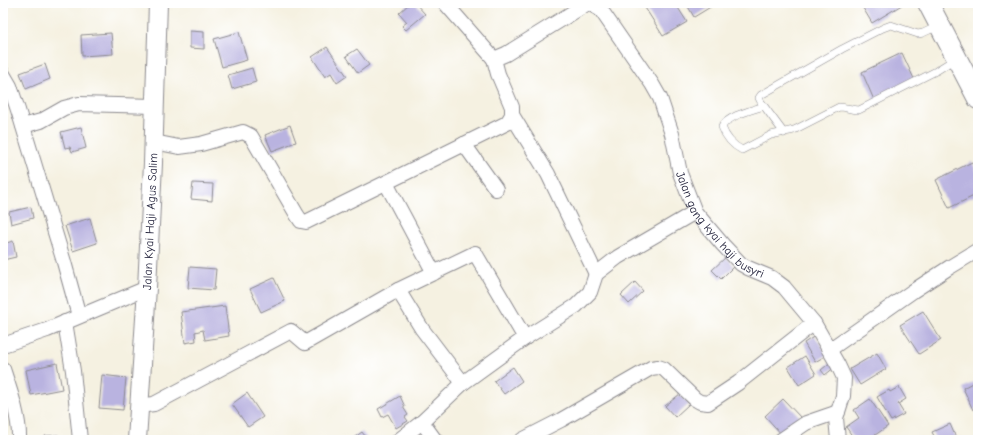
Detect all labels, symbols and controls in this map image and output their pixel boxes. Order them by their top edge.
street label: Jalan Kyai Haji Agus Salim [140,153,160,290]
street label: Jalan gang kyai haji busyri [673,169,766,281]

